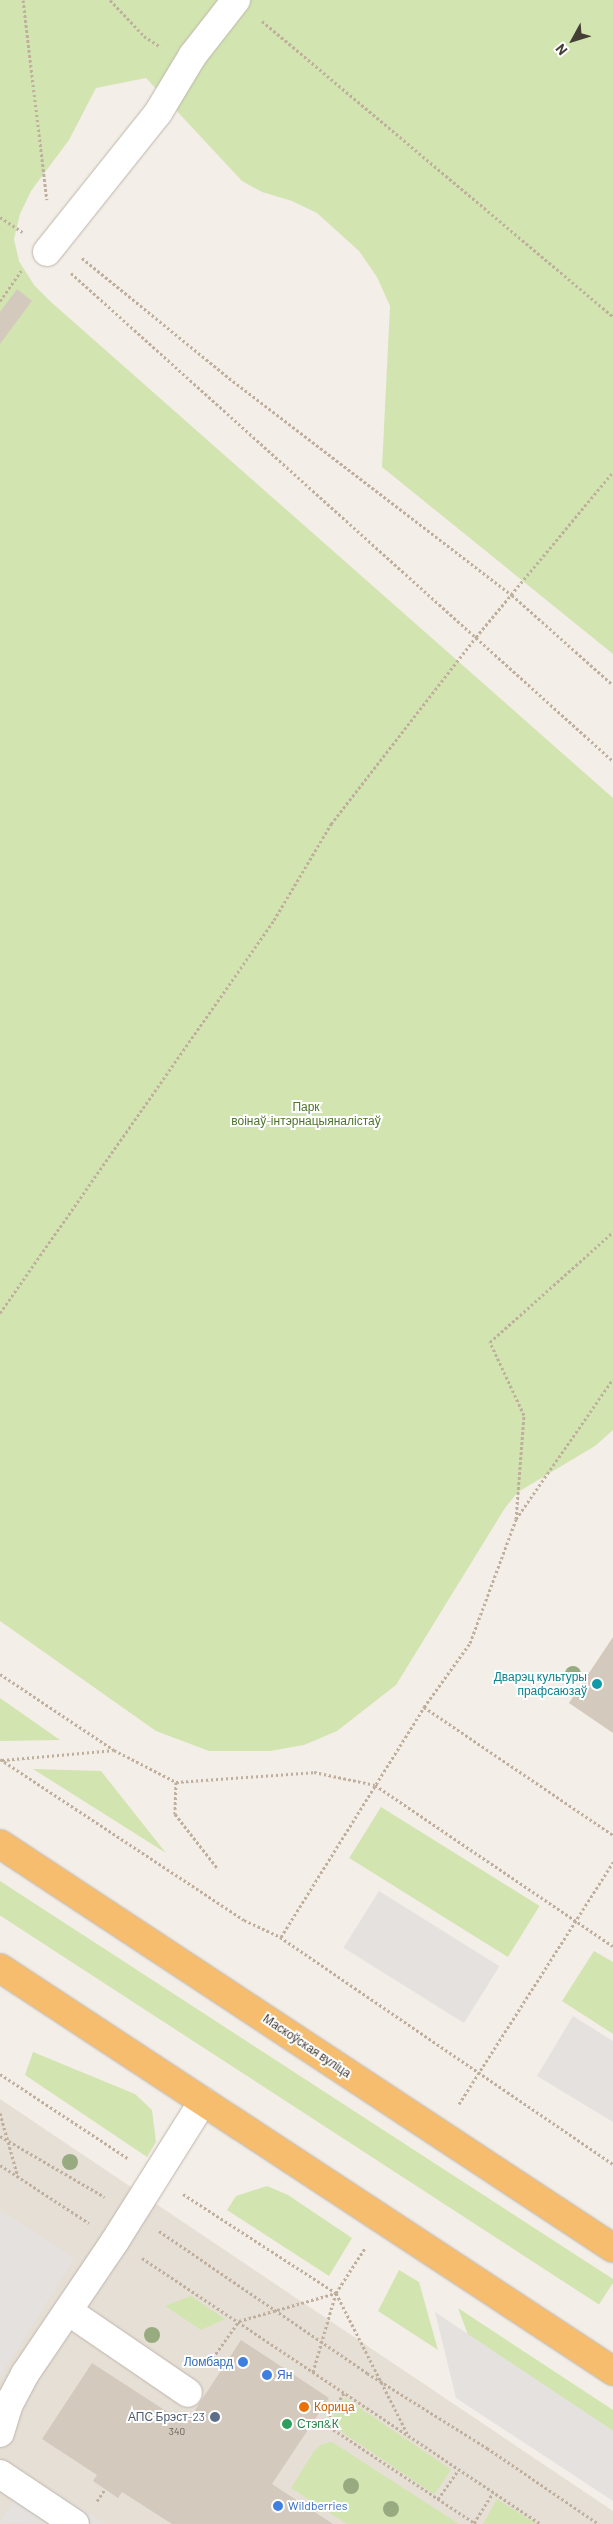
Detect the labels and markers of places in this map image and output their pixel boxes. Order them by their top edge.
place label: Дварэц культуры прафсаюзаў [494,1670,587,1698]
marker: Дварэц культуры прафсаюзаў [591,1678,603,1690]
place label: Ломбард [184,2355,233,2369]
marker: Ломбард [237,2356,249,2368]
place label: Ян [277,2368,292,2382]
marker: Ян [261,2369,273,2381]
place label: Корица [314,2400,355,2414]
marker: Корица [298,2401,310,2413]
place label: АПС Брэст-23 [128,2410,205,2424]
marker: АПС Брэст-23 [209,2411,221,2423]
place label: Стэп&К [297,2417,339,2431]
marker: Стэп&К [281,2418,293,2430]
place label: Wildberries [288,2499,348,2513]
marker: Wildberries [272,2500,284,2512]

